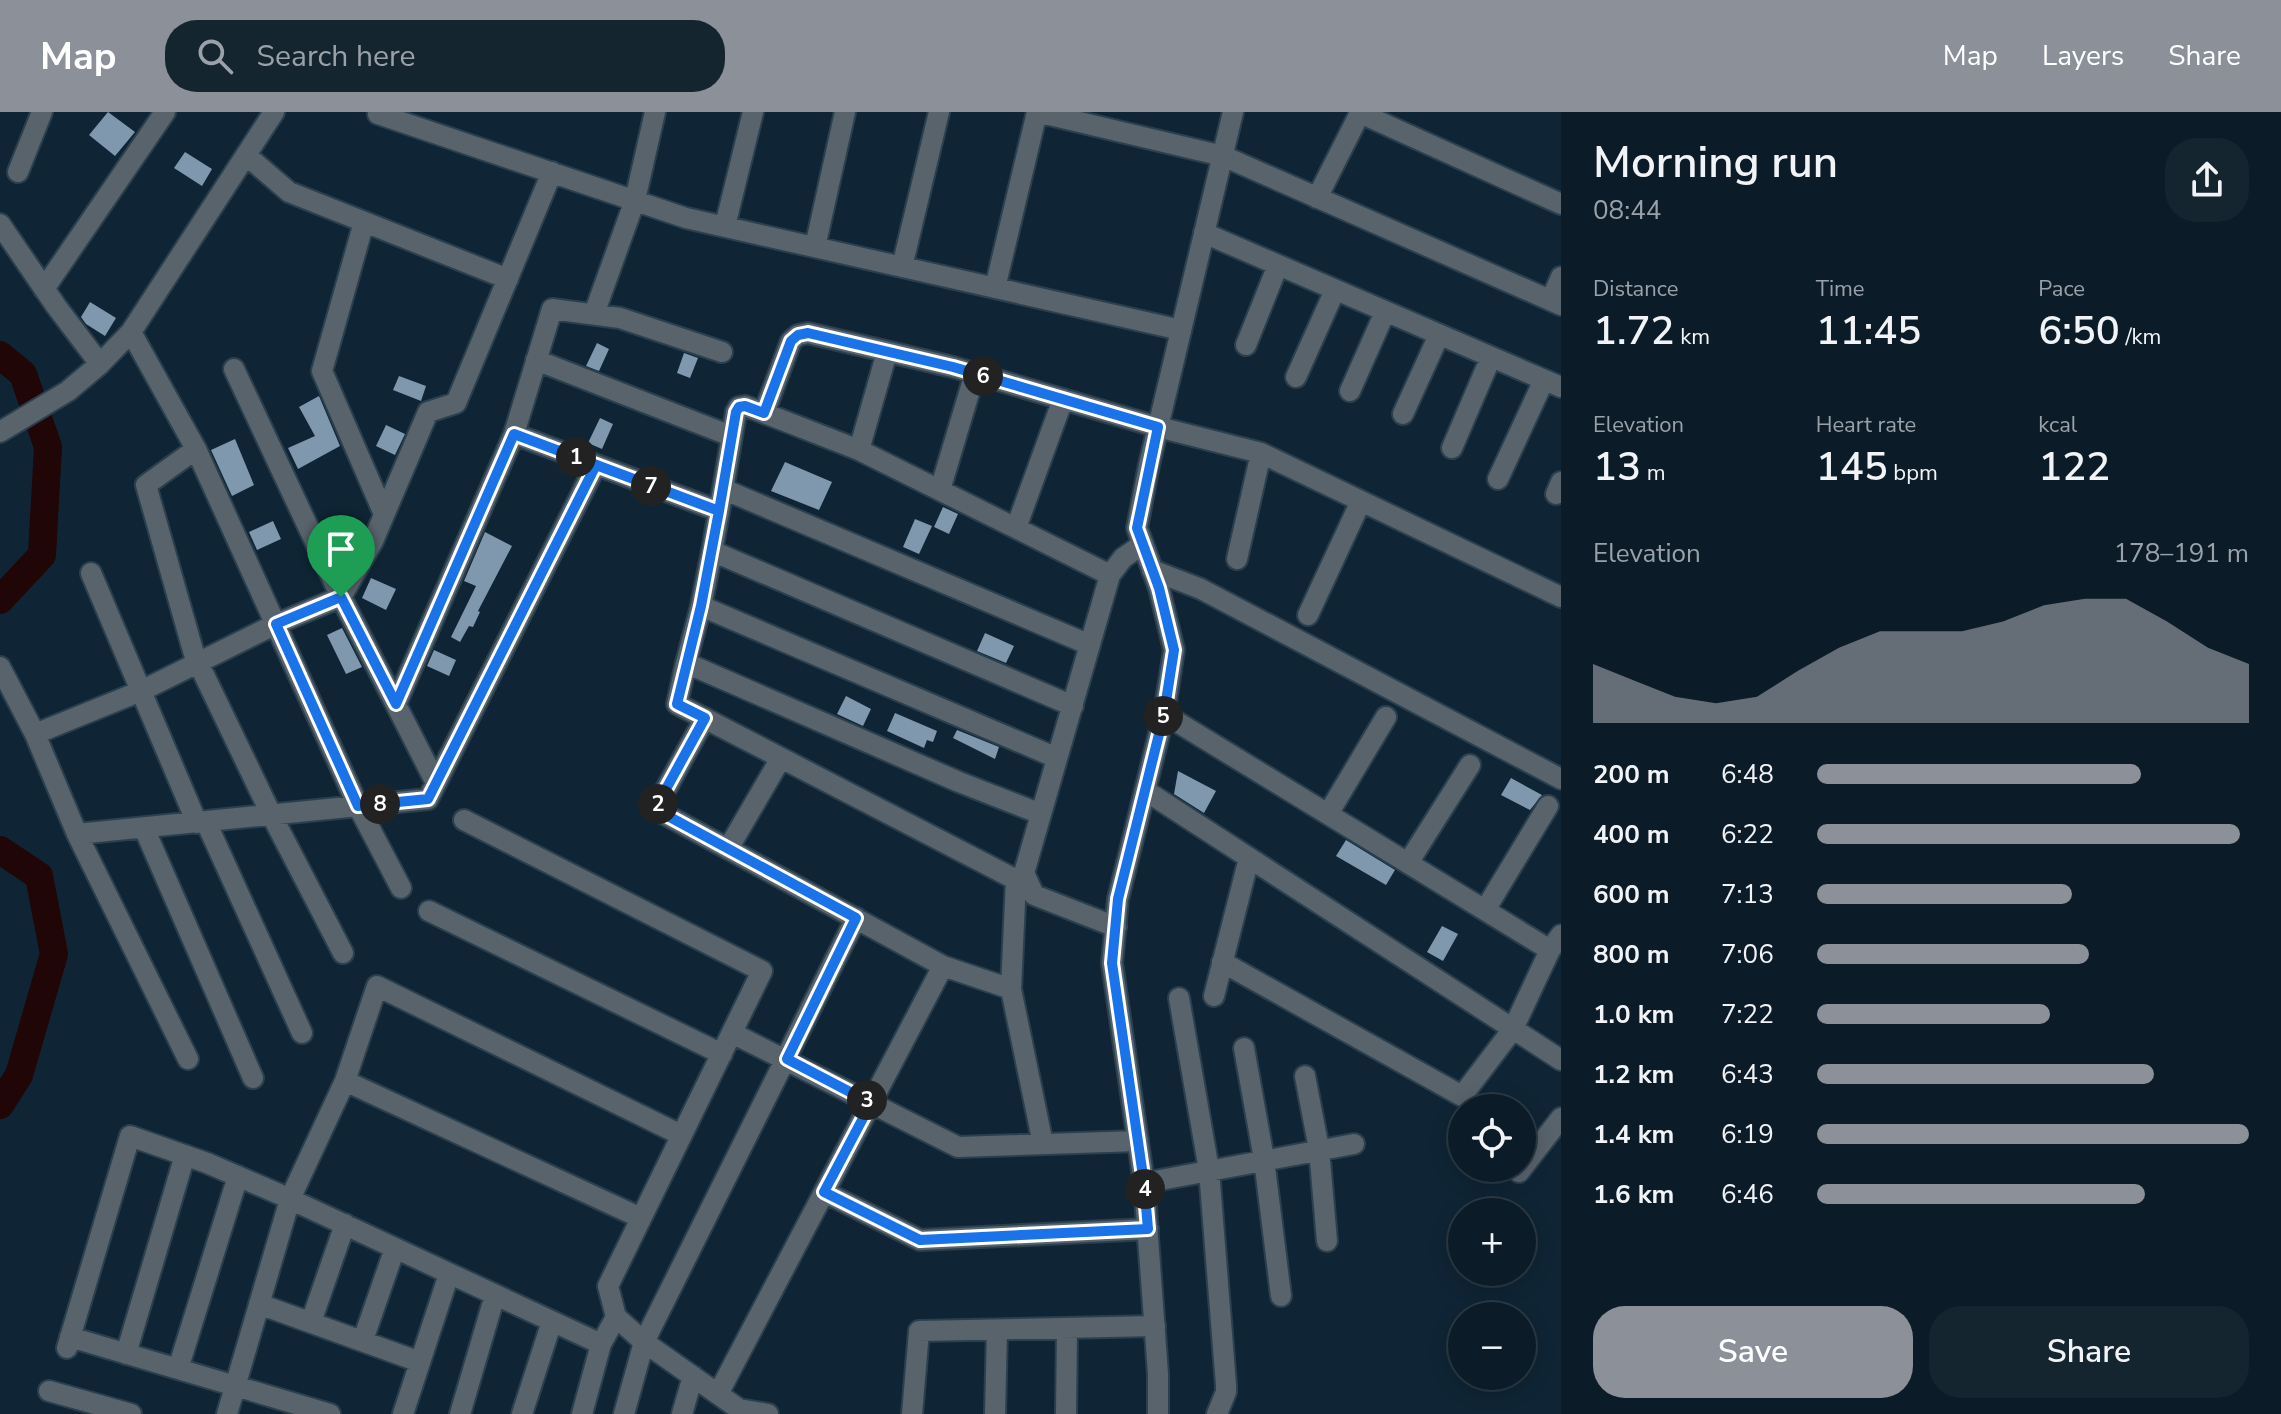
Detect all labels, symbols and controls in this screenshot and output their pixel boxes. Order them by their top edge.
search box [165,20,725,92]
text: Map [40,31,117,82]
icon: search [193,34,237,78]
text: Search here [257,36,416,77]
text: Map [1943,37,1998,75]
text: Layers [2042,37,2124,75]
text: Share [2168,37,2241,75]
text: Morning run [1593,133,1838,193]
button: share [2165,138,2249,222]
text: 08:44 [1593,193,1661,228]
text: Distance [1593,274,1678,304]
text: Time [1816,274,1865,304]
text: Pace [2038,274,2085,304]
text: 1.72 [1593,304,1674,358]
text: 11:45 [1816,304,1921,358]
text: 6:50 [2038,304,2120,358]
text: km [1674,322,1710,352]
text: /km [2120,322,2161,352]
pin: 6 [963,356,1003,396]
text: 6 [976,361,990,391]
text: Elevation [1593,410,1684,440]
text: Heart rate [1816,410,1916,440]
text: kcal [2038,410,2077,440]
pin: 1 [556,437,596,477]
text: 13 [1593,440,1641,494]
text: 145 [1816,440,1888,494]
text: 122 [2038,440,2110,494]
text: 1 [569,442,583,472]
text: m [1641,458,1666,488]
text: bpm [1888,458,1938,488]
pin: 7 [631,466,671,506]
text: 7 [644,471,658,501]
pin [307,515,375,597]
icon: arrive [319,527,363,571]
text: Elevation [1593,536,1701,571]
text: 178–191 m [2113,536,2249,571]
pin: 5 [1143,696,1183,736]
text: 5 [1156,701,1170,731]
text: 200 m [1593,757,1670,792]
text: 6:48 [1721,757,1774,792]
pin: 8 [360,784,400,824]
pin: 2 [638,784,678,824]
text: 8 [373,789,387,819]
text: 2 [651,789,665,819]
text: 400 m [1593,817,1670,852]
text: 6:22 [1721,817,1774,852]
text: 600 m [1593,877,1670,912]
text: 7:13 [1721,877,1774,912]
text: 800 m [1593,937,1670,972]
text: 7:06 [1721,937,1774,972]
text: 1.0 km [1593,997,1674,1032]
text: 7:22 [1721,997,1774,1032]
text: 1.2 km [1593,1057,1674,1092]
text: 6:43 [1721,1057,1774,1092]
pin: 3 [847,1080,887,1120]
text: 3 [860,1085,874,1115]
map controls [1448,1094,1536,1390]
button: locate [1448,1094,1536,1182]
text: 1.4 km [1593,1117,1674,1152]
text: 6:19 [1721,1117,1774,1152]
pin: 4 [1125,1169,1165,1209]
text: 4 [1138,1174,1152,1204]
text: 1.6 km [1593,1177,1674,1212]
text: 6:46 [1721,1177,1774,1212]
button: + [1448,1198,1536,1286]
button: − [1448,1302,1536,1390]
button: Save [1593,1306,1913,1398]
button: Share [1929,1306,2249,1398]

